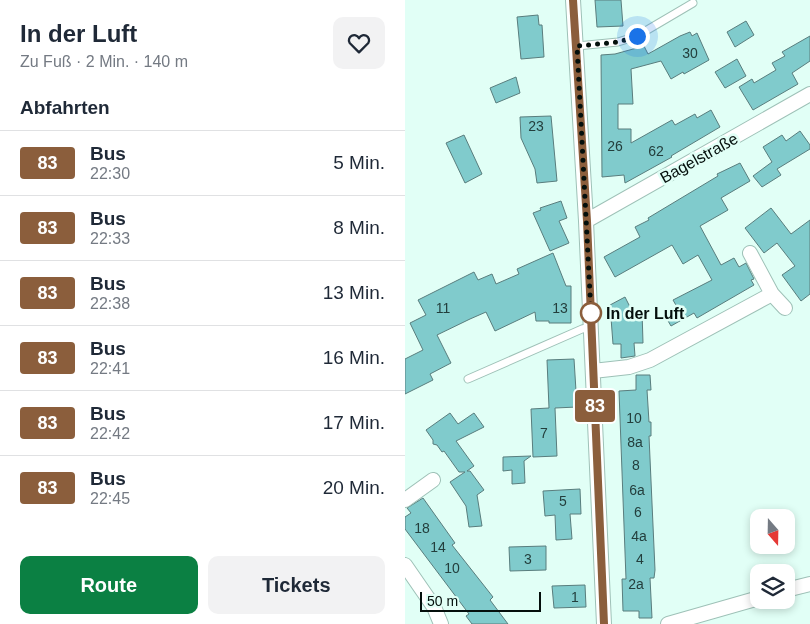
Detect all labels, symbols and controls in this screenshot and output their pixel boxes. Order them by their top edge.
button: heart [333,17,385,69]
text: In der Luft [20,20,137,47]
your location [625,24,650,49]
house number: 30 [682,45,698,61]
text: Zu Fuß · 2 Min. · 140 m [20,53,188,70]
text: Abfahrten [20,97,110,118]
house number: 23 [528,118,544,134]
street label: Bagelstraße [657,130,741,186]
house number: 26 [607,138,623,154]
text: Bus [90,143,126,164]
house number: 62 [648,143,664,159]
text: 5 Min. [333,152,385,173]
text: 83 [37,153,58,173]
text: 22:30 [90,165,130,182]
text: Bus [90,208,126,229]
text: 8 Min. [333,217,385,238]
text: 83 [37,218,58,238]
text: 22:33 [90,230,130,247]
text: Bus [90,273,126,294]
text: 13 Min. [323,282,385,303]
text: 83 [37,283,58,303]
text: 22:38 [90,295,130,312]
house number: 11 [436,300,450,316]
house number: 13 [552,300,568,316]
marker: In der Luft [580,302,602,324]
place label: In der Luft [606,305,685,322]
text: Bus [90,338,126,359]
text: 16 Min. [323,347,385,368]
text: 83 [37,348,58,368]
text: 22:41 [90,360,130,377]
line badge: 83 [573,390,617,422]
text: 83 [585,396,605,416]
text: Bus [90,403,126,424]
house number: 10 [626,410,642,426]
text: 17 Min. [323,412,385,433]
text: 83 [37,413,58,433]
text: 22:42 [90,425,130,442]
house number: 7 [540,425,548,441]
house number: 8a [627,434,643,450]
house number: 8 [632,457,640,473]
text: Bus [90,468,126,489]
text: 20 Min. [323,477,385,498]
text: 83 [37,478,58,498]
house number: 6a [629,482,645,498]
text: 22:45 [90,490,130,507]
house number: 5 [559,493,567,509]
house number: 6 [634,504,642,520]
north arrow [750,509,795,554]
map controls [750,509,795,609]
house number: 18 [414,520,430,536]
house number: 4a [631,528,647,544]
house number: 14 [430,539,446,555]
house number: 3 [524,551,532,567]
house number: 4 [636,551,644,567]
button: Route [20,556,198,614]
button: Tickets [208,556,385,614]
house number: 10 [444,560,460,576]
button: layers [750,564,795,609]
house number: 2a [628,576,644,592]
scale bar [420,589,541,612]
house number: 1 [571,589,579,605]
text: 50 m [427,593,458,609]

